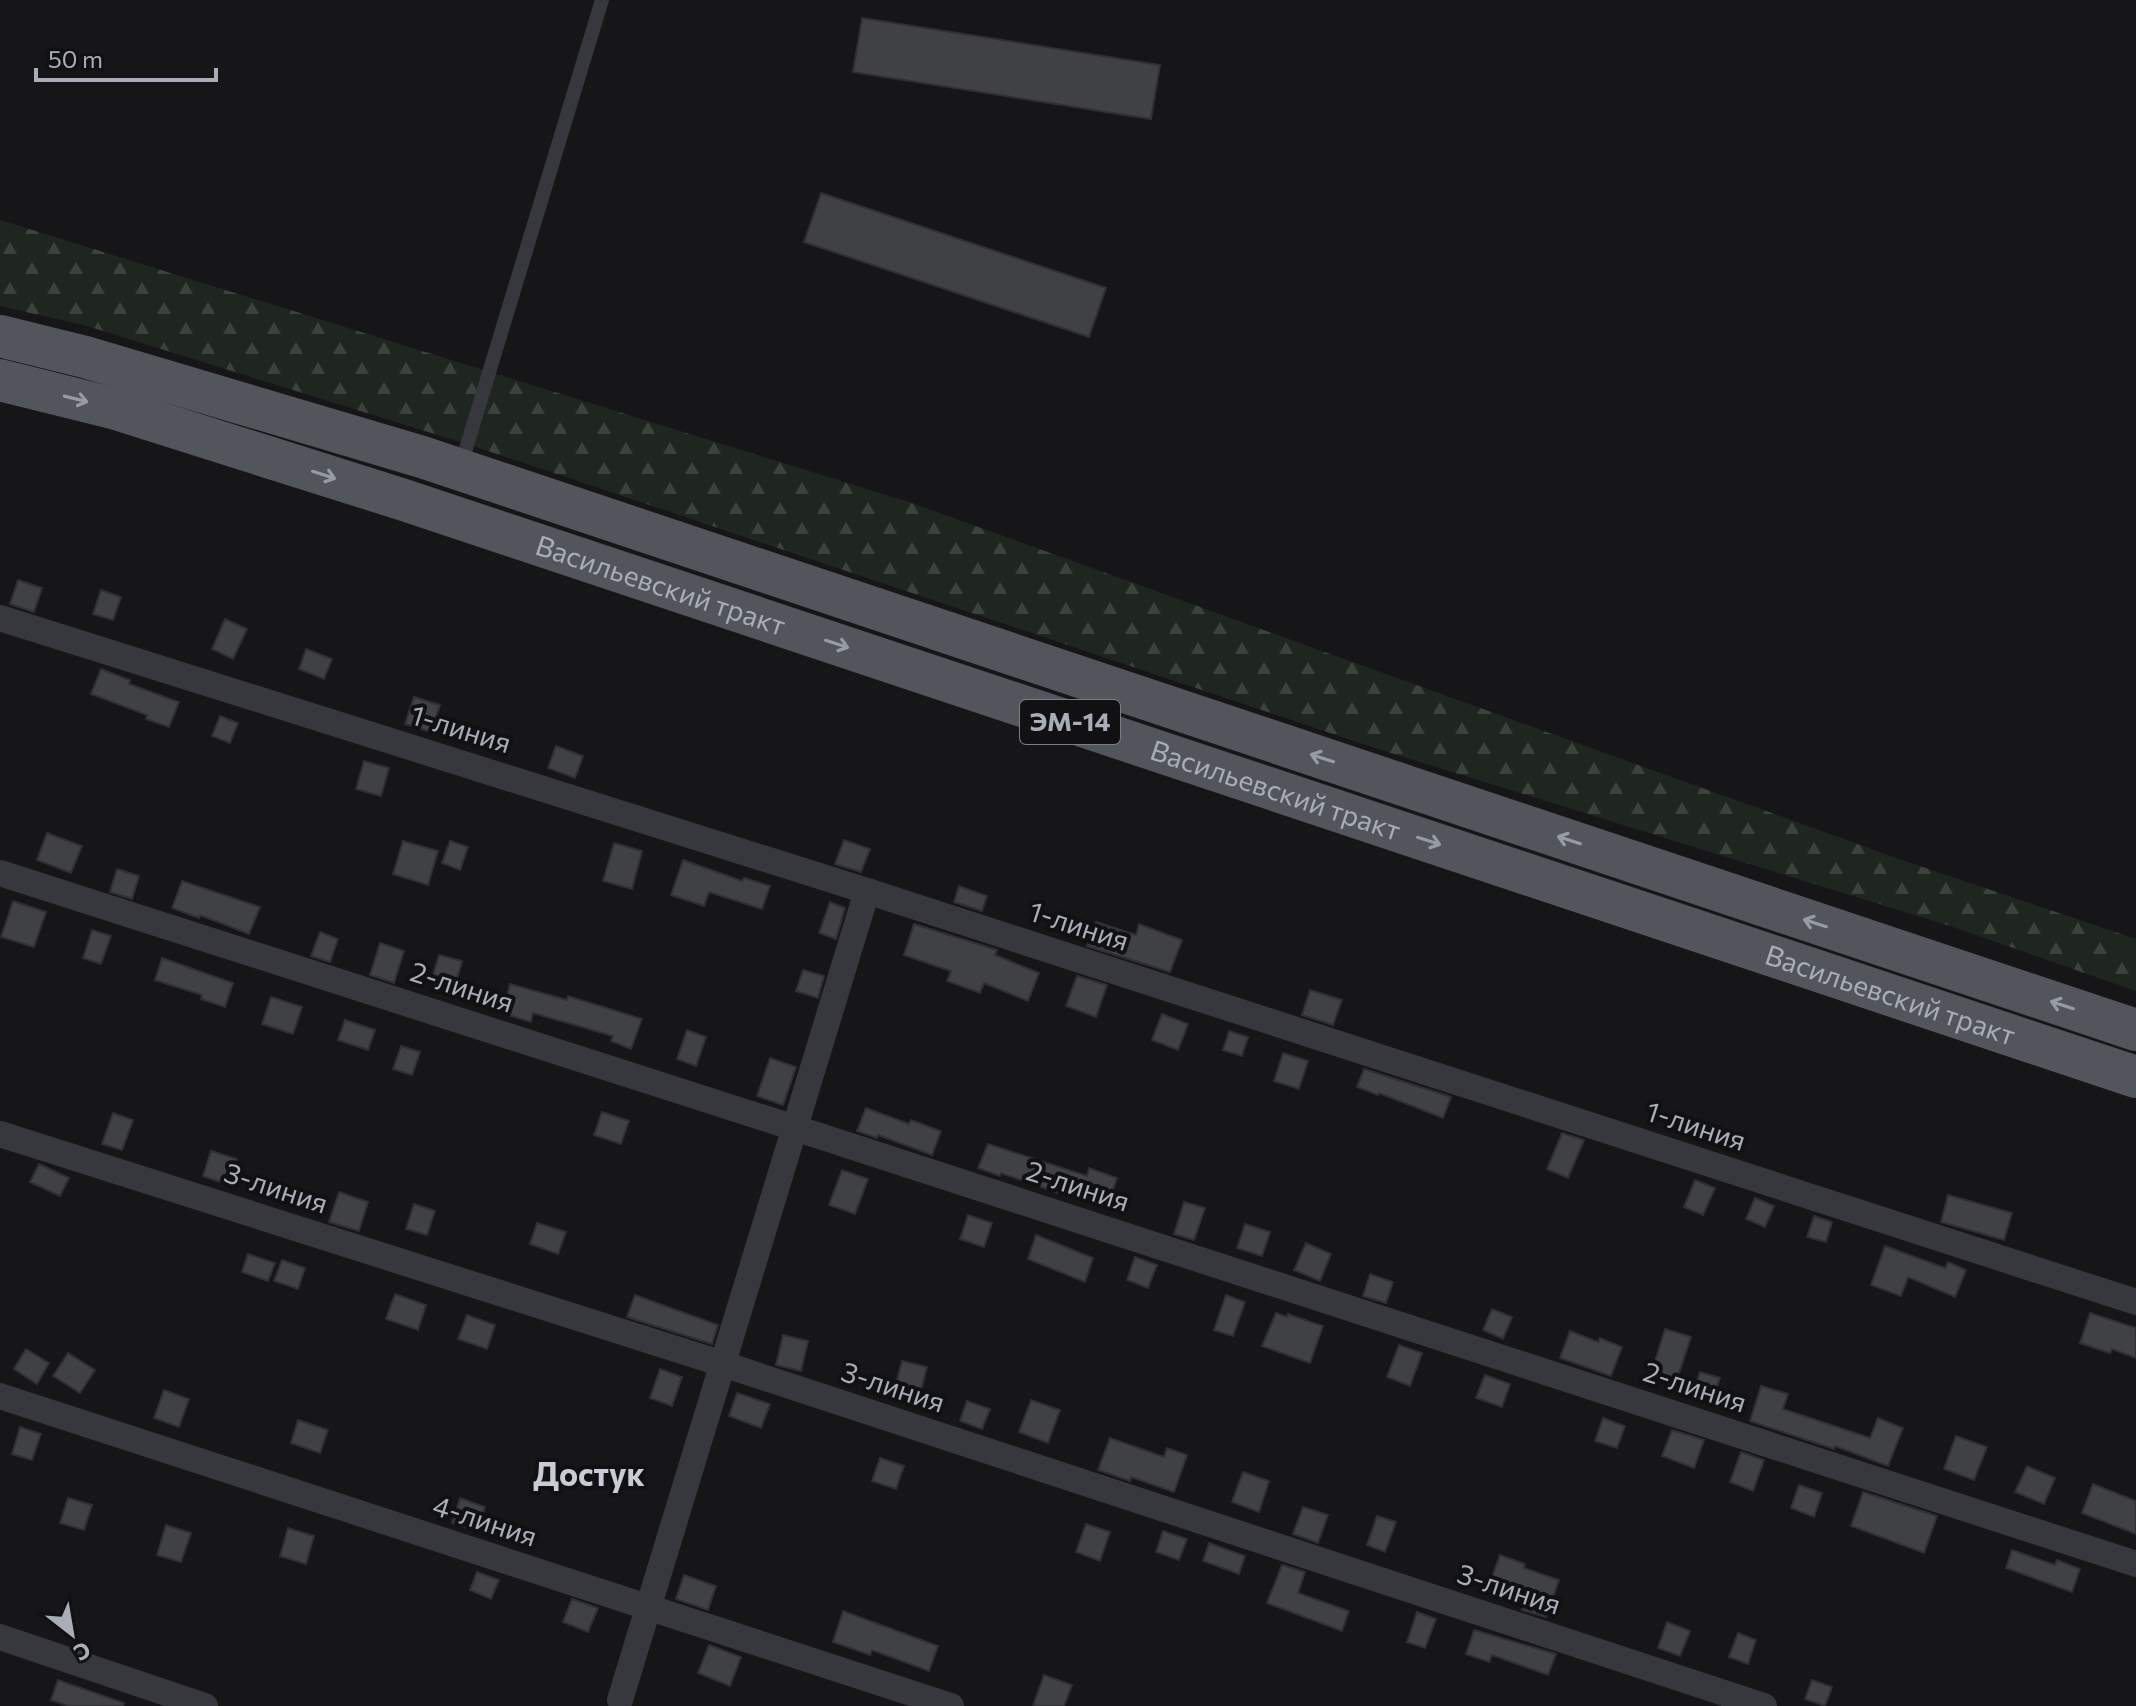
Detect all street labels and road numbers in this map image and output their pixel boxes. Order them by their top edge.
street label: Васильевский тракт [531,527,790,642]
street label: 1-линия [407,697,515,759]
road number: ЭМ-14 [1020,700,1120,744]
street label: Васильевский тракт [1146,732,1405,847]
street label: 1-линия [1025,893,1133,957]
street label: Васильевский тракт [1761,937,2020,1052]
street label: 2-линия [407,953,518,1019]
street label: 1-линия [1642,1093,1750,1157]
street label: 2-линия [1023,1152,1134,1218]
street label: 3-линия [220,1154,332,1220]
street label: 3-линия [837,1353,949,1419]
street label: 2-линия [1640,1353,1751,1419]
street label: 4-линия [429,1487,542,1553]
street label: 3-линия [1453,1555,1565,1621]

